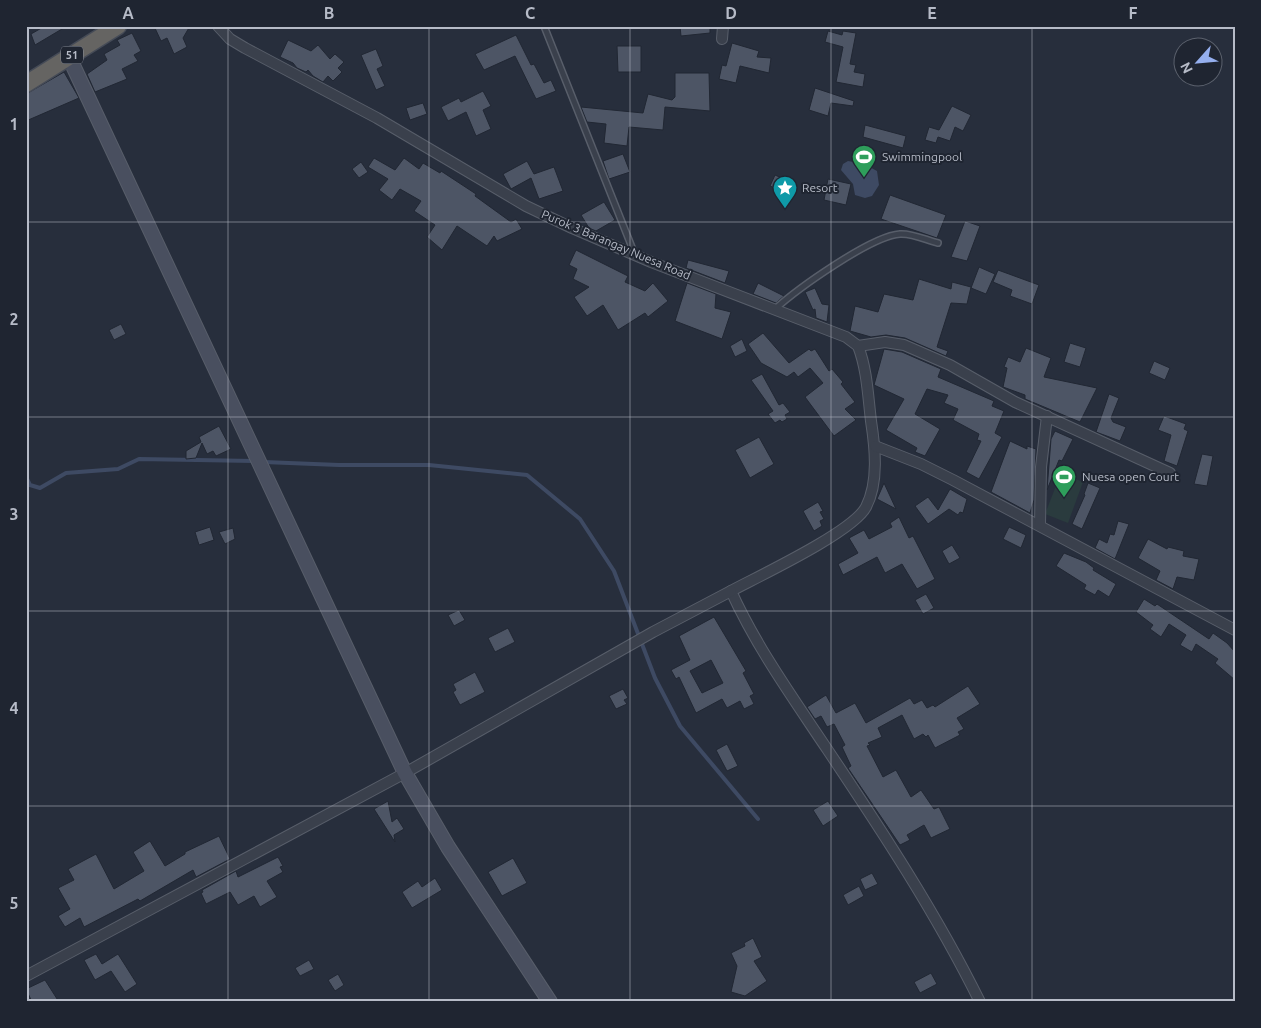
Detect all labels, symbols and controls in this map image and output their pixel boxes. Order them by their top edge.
text: A [122,4,134,22]
text: B [324,4,334,22]
text: C [525,4,535,22]
text: D [725,4,737,22]
text: E [927,4,937,22]
text: F [1129,4,1138,22]
north arrow [1174,38,1224,88]
road number: 51 [61,46,83,64]
text: N [1177,60,1196,76]
text: 1 [9,115,19,133]
sports icon: Swimmingpool [851,144,877,178]
place label: Swimmingpool [882,150,962,163]
place icon: Resort [772,175,798,209]
place label: Resort [802,181,838,194]
street label: Purok 3 Barangay Nuesa Road [540,207,693,282]
text: 2 [9,310,19,328]
sports icon: Nuesa open Court [1051,464,1077,498]
place label: Nuesa open Court [1082,470,1179,483]
text: 3 [9,505,19,523]
text: 4 [9,699,19,717]
text: 5 [9,894,19,912]

